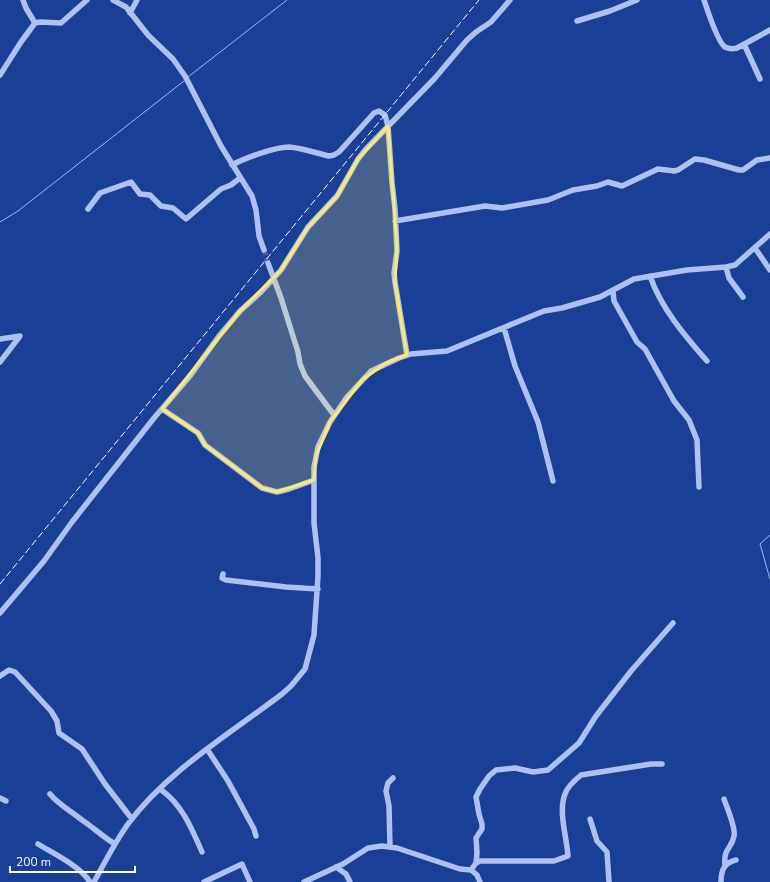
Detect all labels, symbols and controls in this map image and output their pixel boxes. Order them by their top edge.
scale bar [10,848,135,874]
text: 200 m [16,854,51,870]

